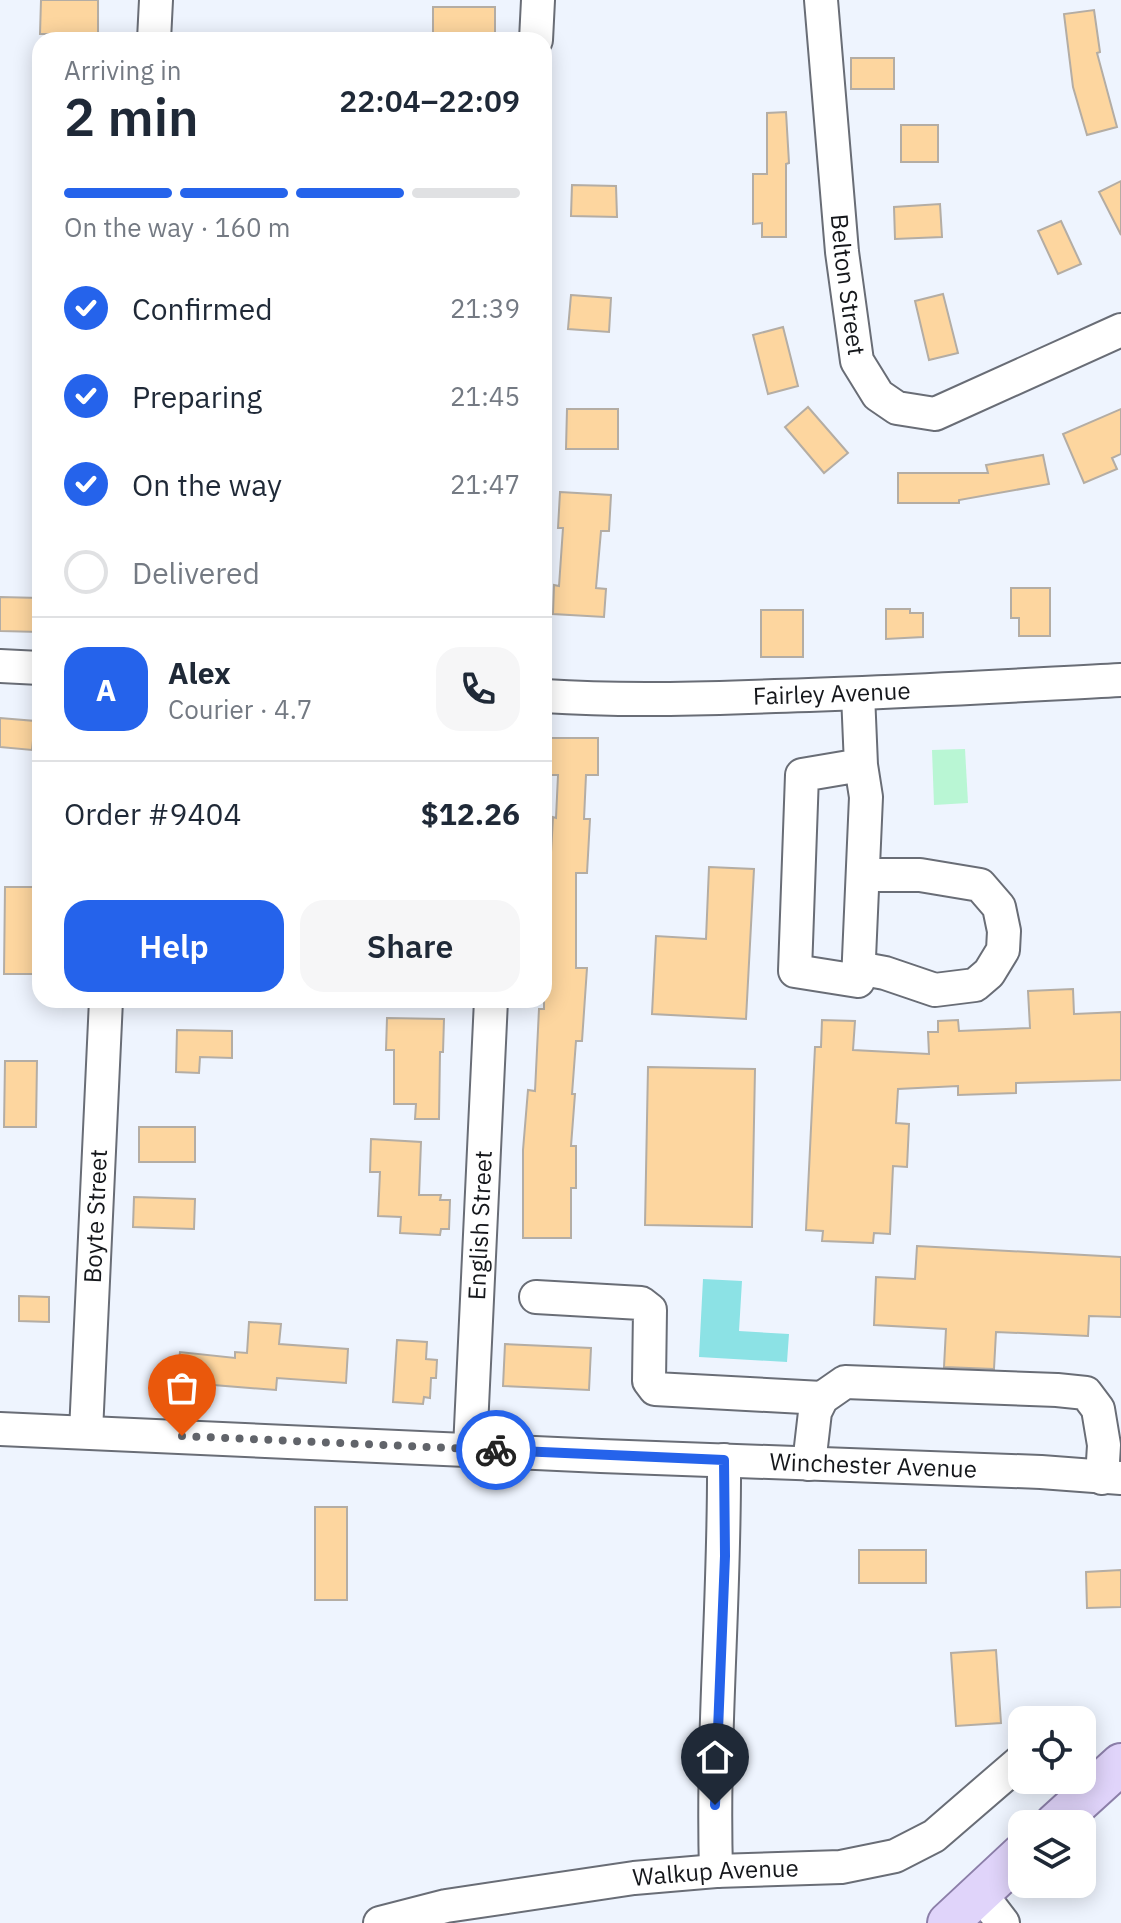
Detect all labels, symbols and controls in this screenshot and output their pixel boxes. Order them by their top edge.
text: Arriving in [64,53,181,87]
text: 22:04–22:09 [339,81,520,120]
text: 2 min [64,83,199,150]
text: On the way · 160 m [64,210,290,244]
street label: Belton Street [824,213,873,357]
icon: check [64,286,108,330]
text: Confirmed [132,289,273,328]
text: 21:39 [450,291,520,325]
icon: check [64,374,108,418]
text: Preparing [132,377,262,416]
text: 21:45 [450,379,520,413]
icon: check [64,462,108,506]
text: On the way [132,465,282,504]
text: 21:47 [450,467,520,501]
text: Delivered [132,553,260,592]
button: phone [436,647,520,731]
text: Alex [168,653,231,692]
text: A [96,670,116,709]
street label: Fairley Avenue [752,674,911,712]
text: Courier · 4.7 [168,692,312,726]
text: Order #9404 [64,794,241,833]
text: $12.26 [421,794,520,833]
button: Help [64,900,284,992]
button: Share [300,900,520,992]
street label: Boyte Street [76,1148,114,1284]
street label: English Street [460,1150,499,1301]
pin [148,1354,216,1436]
icon: bag [160,1366,204,1410]
courier [456,1410,536,1490]
icon: bike [474,1428,518,1472]
street label: Winchester Avenue [769,1445,978,1485]
map controls [1008,1706,1096,1898]
button: locate [1008,1706,1096,1794]
pin [681,1723,749,1805]
icon: home [693,1735,737,1779]
button: layers [1008,1810,1096,1898]
street label: Walkup Avenue [631,1851,799,1893]

